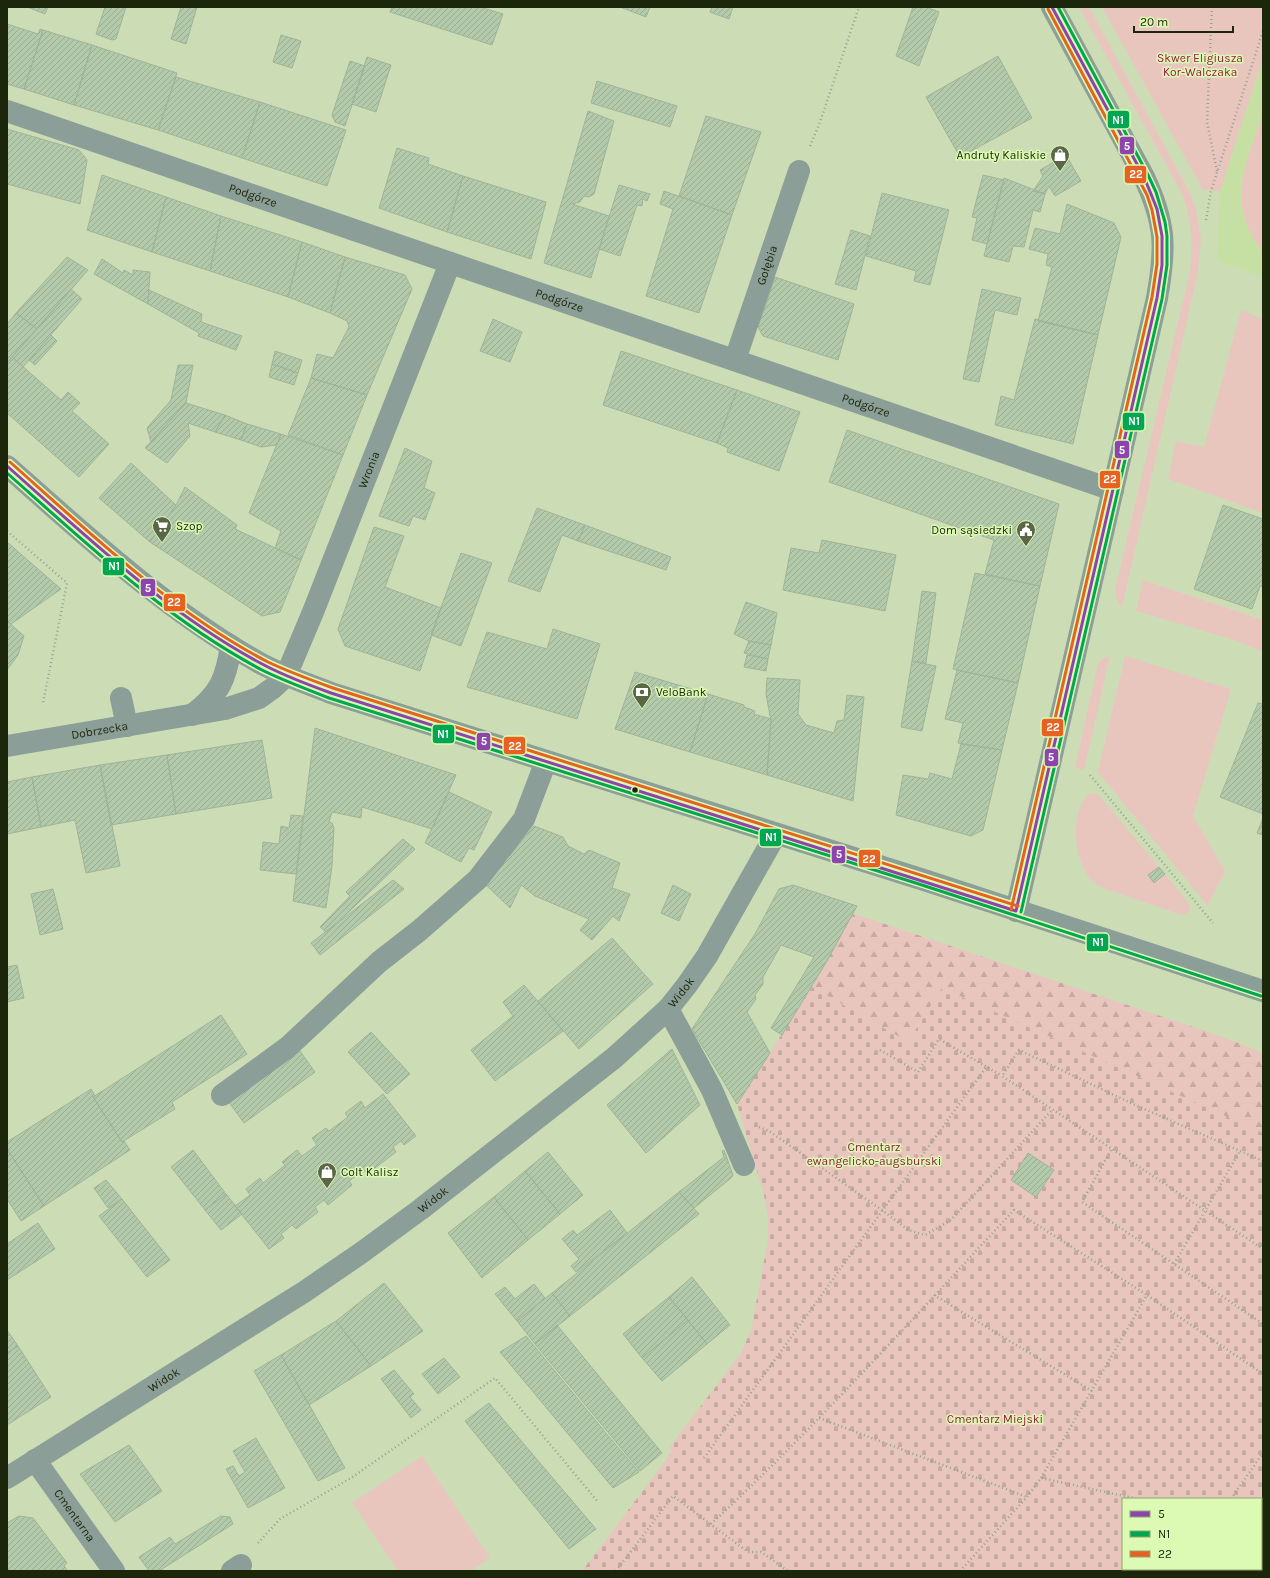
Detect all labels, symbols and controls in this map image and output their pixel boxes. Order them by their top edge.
scale bar [1134,8,1233,34]
text: 20 m [1140,15,1168,29]
park label: Skwer Eligiusza Kor-Walczaka [1157,51,1243,79]
line badge: N1 [1107,110,1130,129]
text: N1 [1112,114,1124,127]
line badge: 5 [1119,136,1135,155]
text: 5 [1124,140,1130,153]
shop icon: Andruty Kaliskie [1049,144,1071,172]
place label: Andruty Kaliskie [957,148,1046,162]
line badge: 22 [1124,165,1147,184]
text: 22 [1129,168,1143,181]
street label: Podgórze [227,181,279,210]
street label: Gołębia [754,244,780,287]
street label: Podgórze [534,286,585,315]
street label: Podgórze [840,391,892,420]
line badge: N1 [1122,412,1145,431]
text: N1 [1128,415,1140,428]
line badge: 5 [1114,440,1130,459]
text: 5 [1119,444,1125,457]
street label: Wronia [355,449,382,490]
line badge: 22 [1099,470,1121,489]
text: 22 [1103,473,1117,486]
supermarket icon: Szop [151,515,173,543]
place label: Szop [176,519,203,533]
public building icon: Dom sąsiedzki [1015,519,1037,547]
place label: Dom sąsiedzki [931,523,1012,537]
line badge: N1 [102,557,125,576]
text: N1 [108,560,120,573]
line badge: 5 [140,578,156,597]
text: 5 [145,582,151,595]
line badge: 22 [163,593,186,612]
text: 22 [167,596,181,609]
bank icon: VeloBank [631,681,653,709]
place label: VeloBank [656,685,707,699]
line badge: 22 [1041,718,1064,737]
street label: Dobrzecka [70,719,129,742]
text: 22 [1046,721,1060,734]
line badge: N1 [432,724,455,744]
text: N1 [437,728,449,741]
line badge: 5 [476,732,491,751]
text: 5 [481,735,487,748]
line badge: 22 [503,736,526,755]
text: 22 [508,740,522,753]
line badge: 5 [1044,748,1059,767]
text: 5 [1048,751,1054,764]
unlabelled marker [630,785,640,795]
line badge: N1 [759,828,782,847]
text: N1 [765,831,777,844]
line badge: 5 [831,845,846,864]
text: 5 [836,848,842,861]
line badge: 22 [858,849,881,868]
text: 22 [862,853,876,866]
line badge: N1 [1086,933,1109,952]
text: N1 [1092,936,1104,949]
street label: Widok [665,974,697,1010]
park label: Cmentarz ewangelicko-augsburski [807,1140,941,1168]
shop icon: Colt Kalisz [316,1161,338,1189]
place label: Colt Kalisz [341,1165,399,1179]
street label: Widok [415,1183,451,1216]
street label: Widok [145,1365,182,1395]
park label: Cmentarz Miejski [947,1412,1043,1426]
street label: Cmentarna [51,1486,98,1544]
legend [1122,1498,1262,1570]
text: 5 [1158,1507,1165,1521]
text: N1 [1158,1527,1170,1541]
text: 22 [1158,1547,1172,1561]

